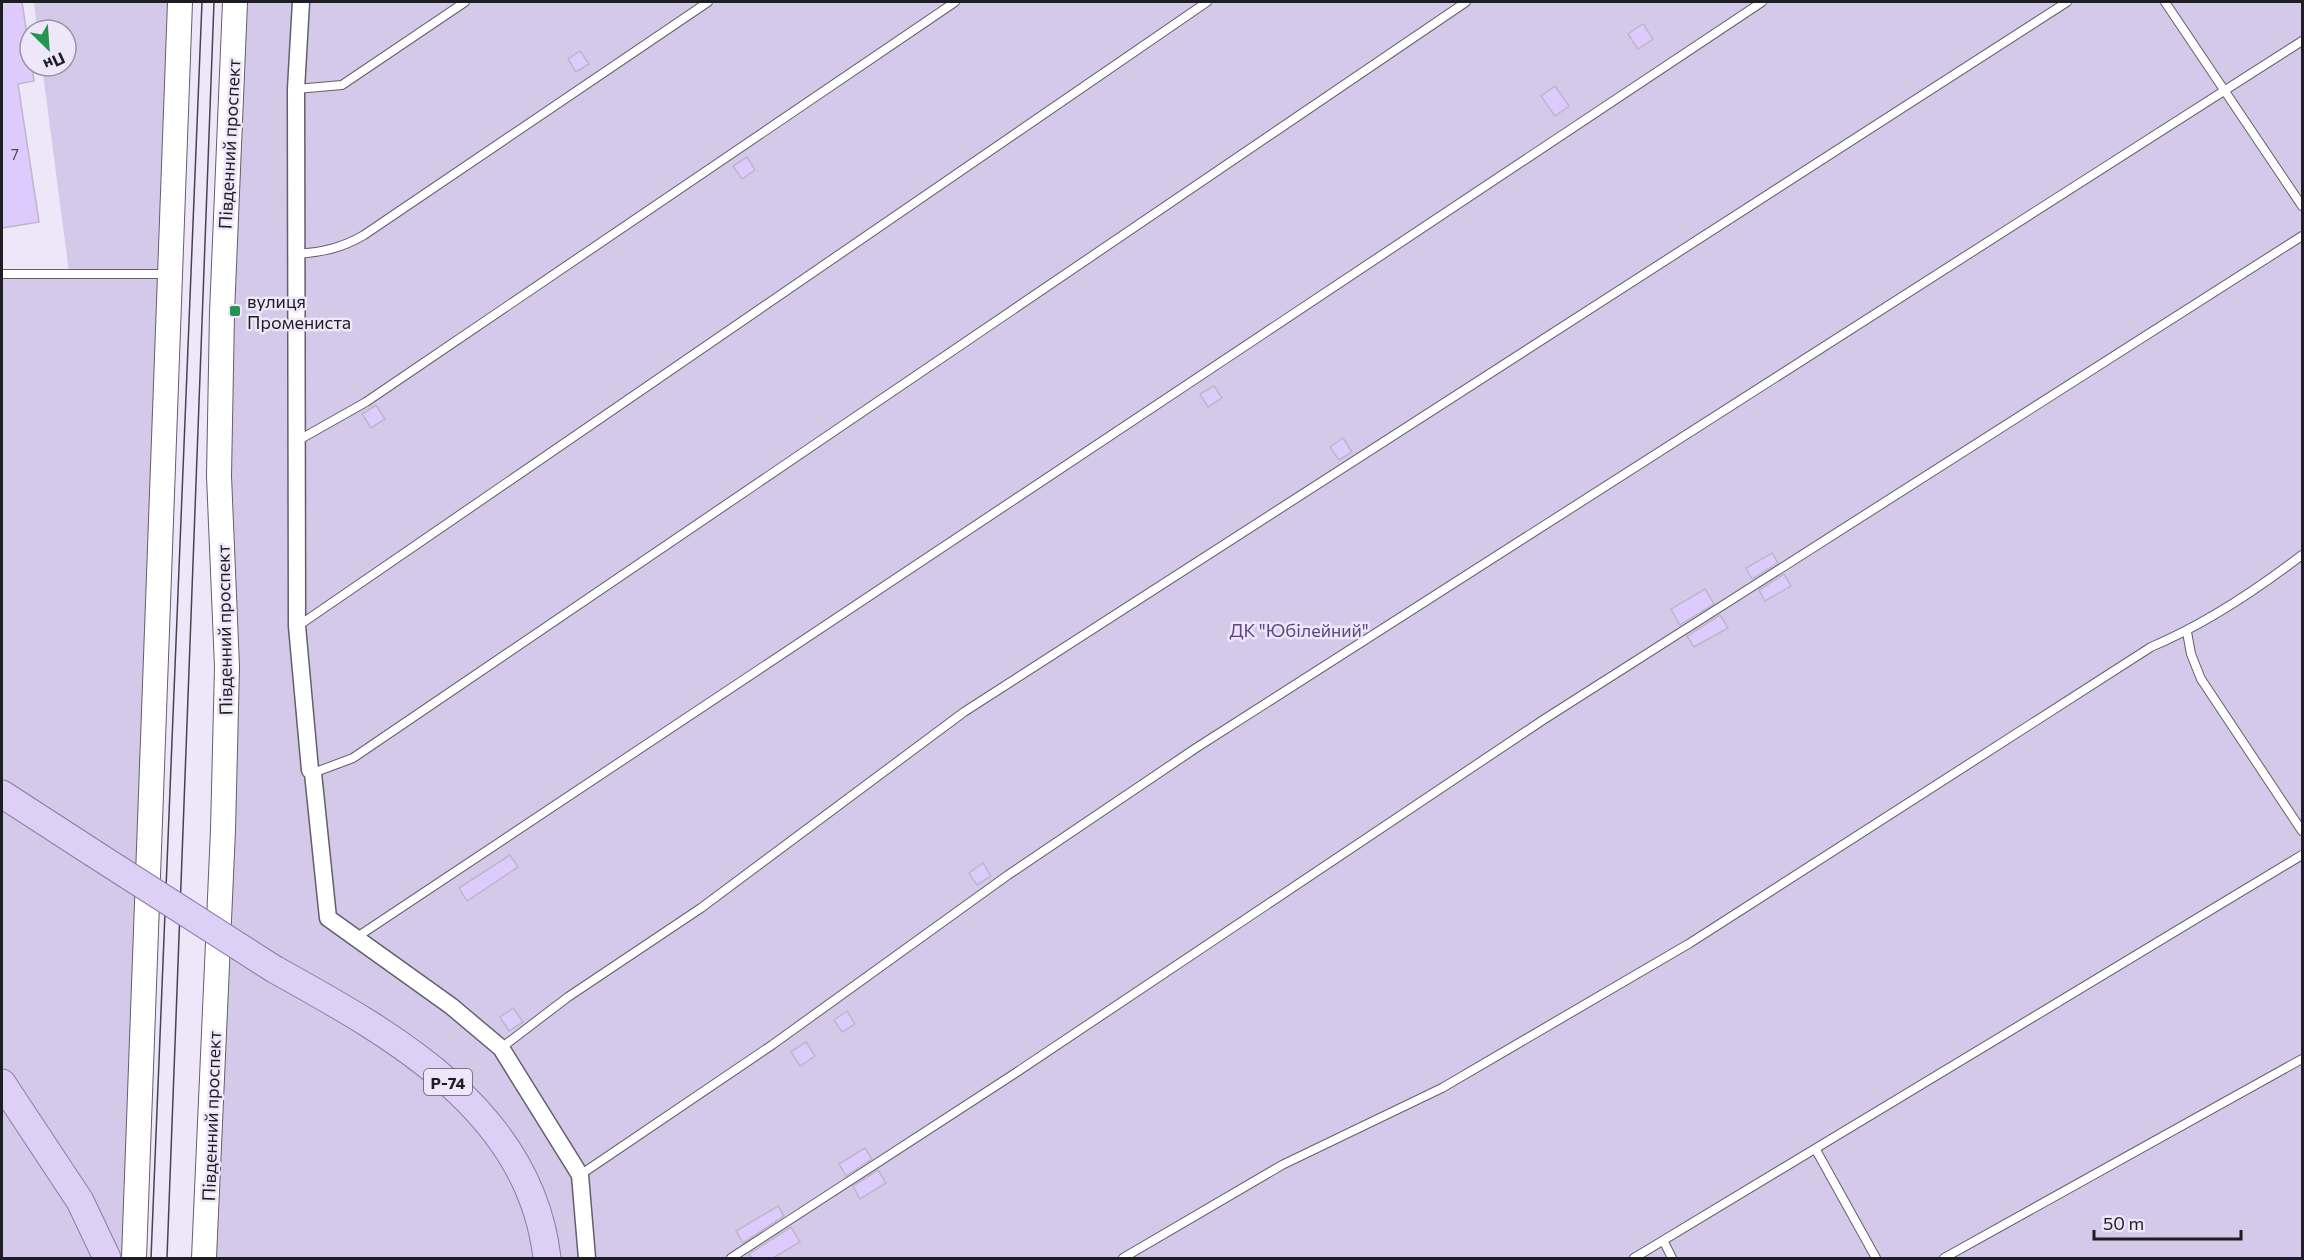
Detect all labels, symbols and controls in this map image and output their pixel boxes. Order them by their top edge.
north arrow [18,18,78,78]
text: Пн [41,49,68,75]
street label: Південний проспект [214,58,244,230]
house number: 7 [11,145,19,163]
place label: вулиця Промениста [247,290,351,333]
marker: вулиця Промениста [228,304,242,318]
street label: Південний проспект [212,544,236,715]
park label: ДК "Юбілейний" [1229,619,1369,641]
street label: Південний проспект [197,1030,225,1202]
road number: Р-74 [424,1069,472,1095]
scale bar [2094,1203,2241,1241]
text: 50 m [2103,1212,2144,1234]

